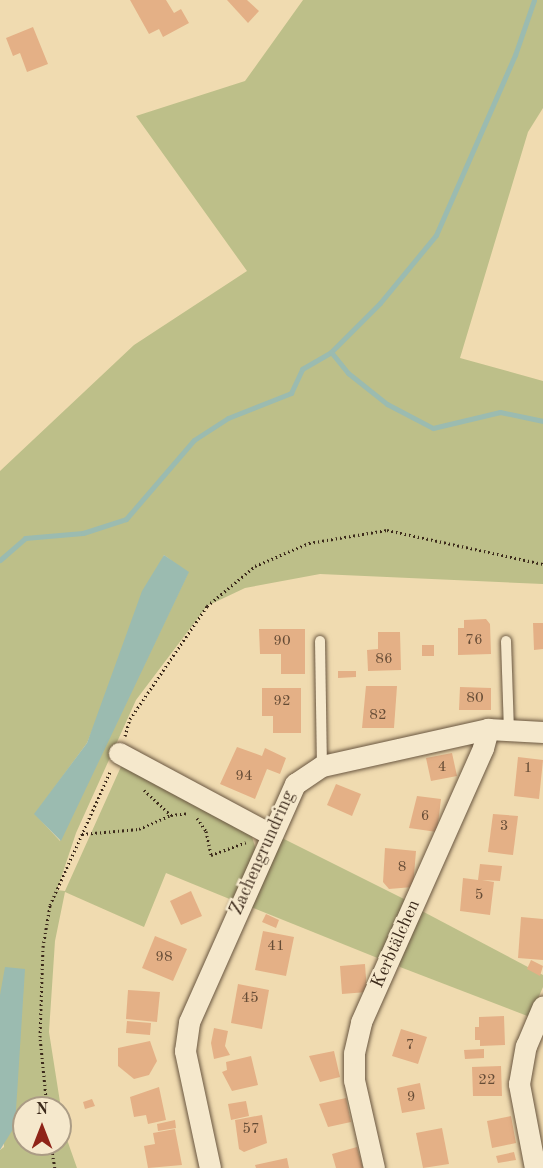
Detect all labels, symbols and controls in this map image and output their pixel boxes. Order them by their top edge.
house number: 76 [465,632,483,650]
house number: 90 [273,633,291,651]
house number: 86 [375,651,393,669]
house number: 80 [466,690,484,708]
house number: 92 [273,693,291,711]
house number: 82 [369,707,387,725]
house number: 4 [438,759,446,777]
house number: 1 [524,760,532,778]
house number: 94 [235,768,253,786]
street label: Zachengrundring [226,788,300,918]
house number: 6 [421,808,429,826]
house number: 3 [500,818,508,836]
house number: 8 [398,859,406,877]
house number: 5 [475,887,483,905]
street label: Kerbtälchen [367,897,425,991]
house number: 41 [267,938,285,956]
house number: 98 [155,949,173,967]
house number: 45 [241,990,259,1008]
house number: 7 [406,1037,414,1055]
house number: 22 [478,1072,496,1090]
house number: 9 [407,1089,415,1107]
north arrow [12,1096,72,1156]
text: N [36,1102,48,1118]
house number: 57 [242,1121,260,1139]

